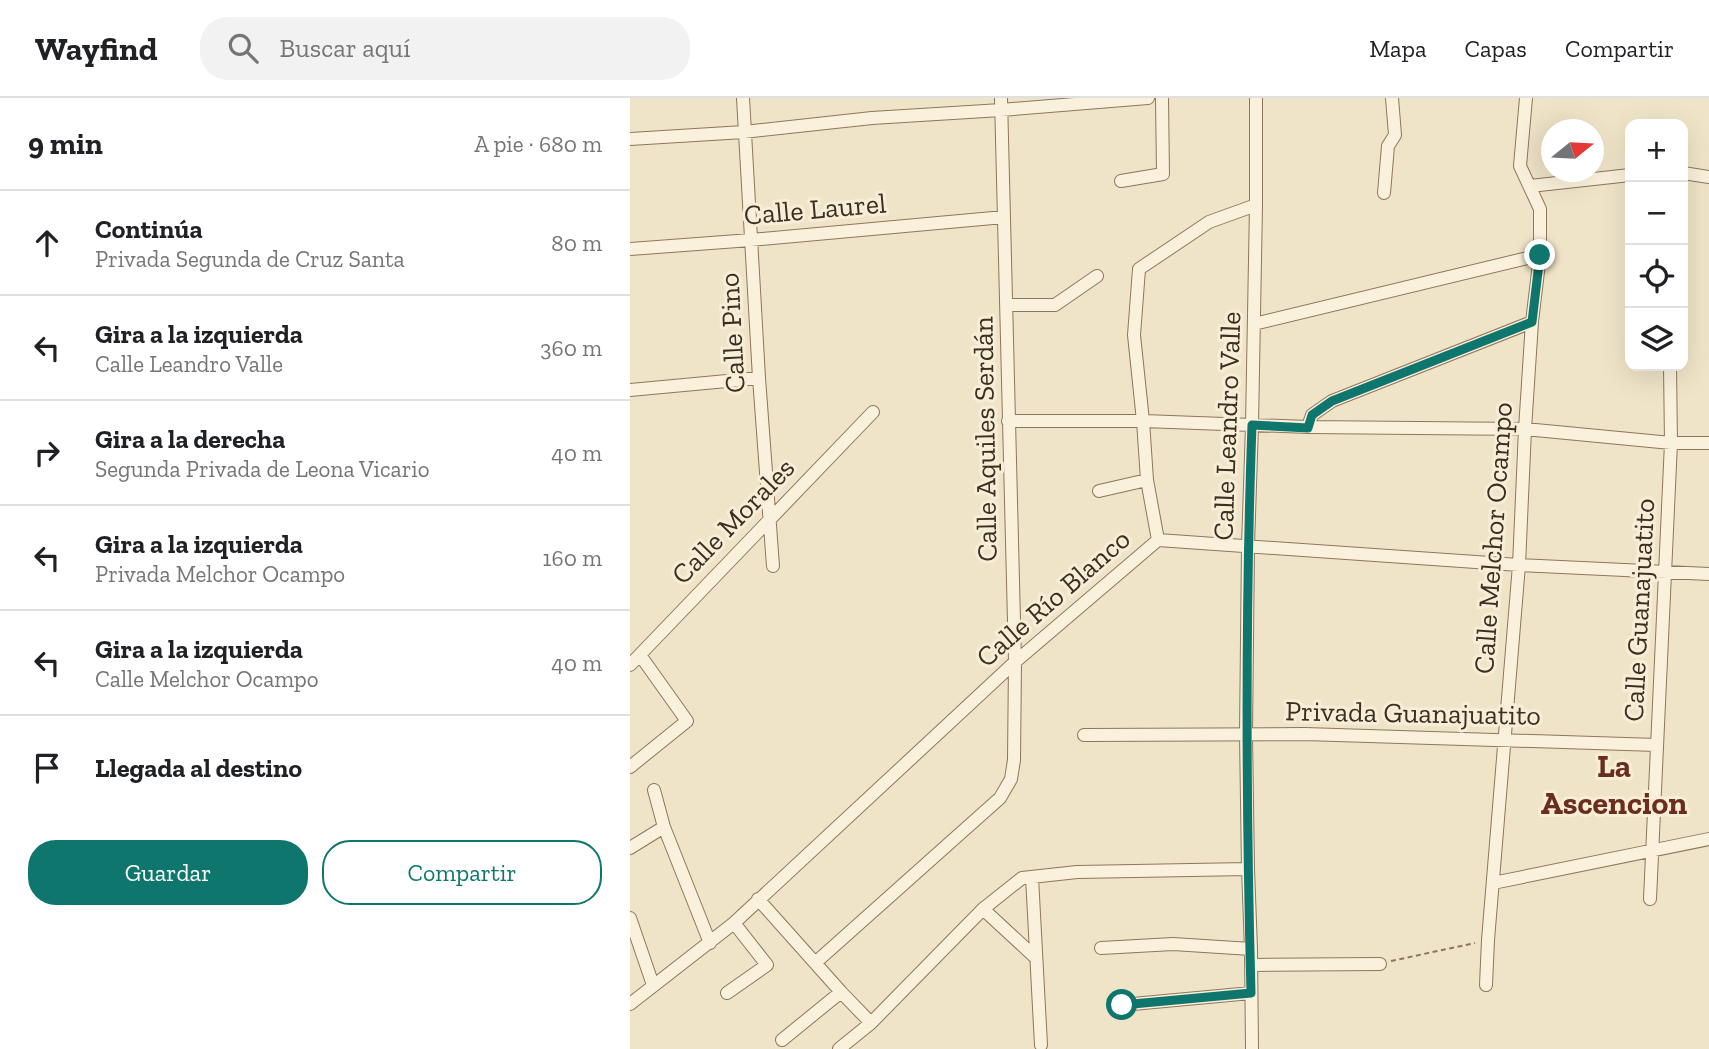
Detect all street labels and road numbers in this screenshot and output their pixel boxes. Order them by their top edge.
street label: Calle Laurel [742,186,888,232]
street label: Calle Pino [712,272,752,394]
street label: Calle Leandro Valle [1207,311,1247,541]
street label: Calle Aquiles Serdán [966,316,1004,562]
street label: Calle Melchor Ocampo [1467,401,1519,675]
street label: Calle Morales [665,451,801,591]
street label: Calle Guanajuatito [1617,498,1661,722]
street label: Calle Río Blanco [969,522,1137,674]
street label: Privada Guanajuatito [1285,694,1541,732]

